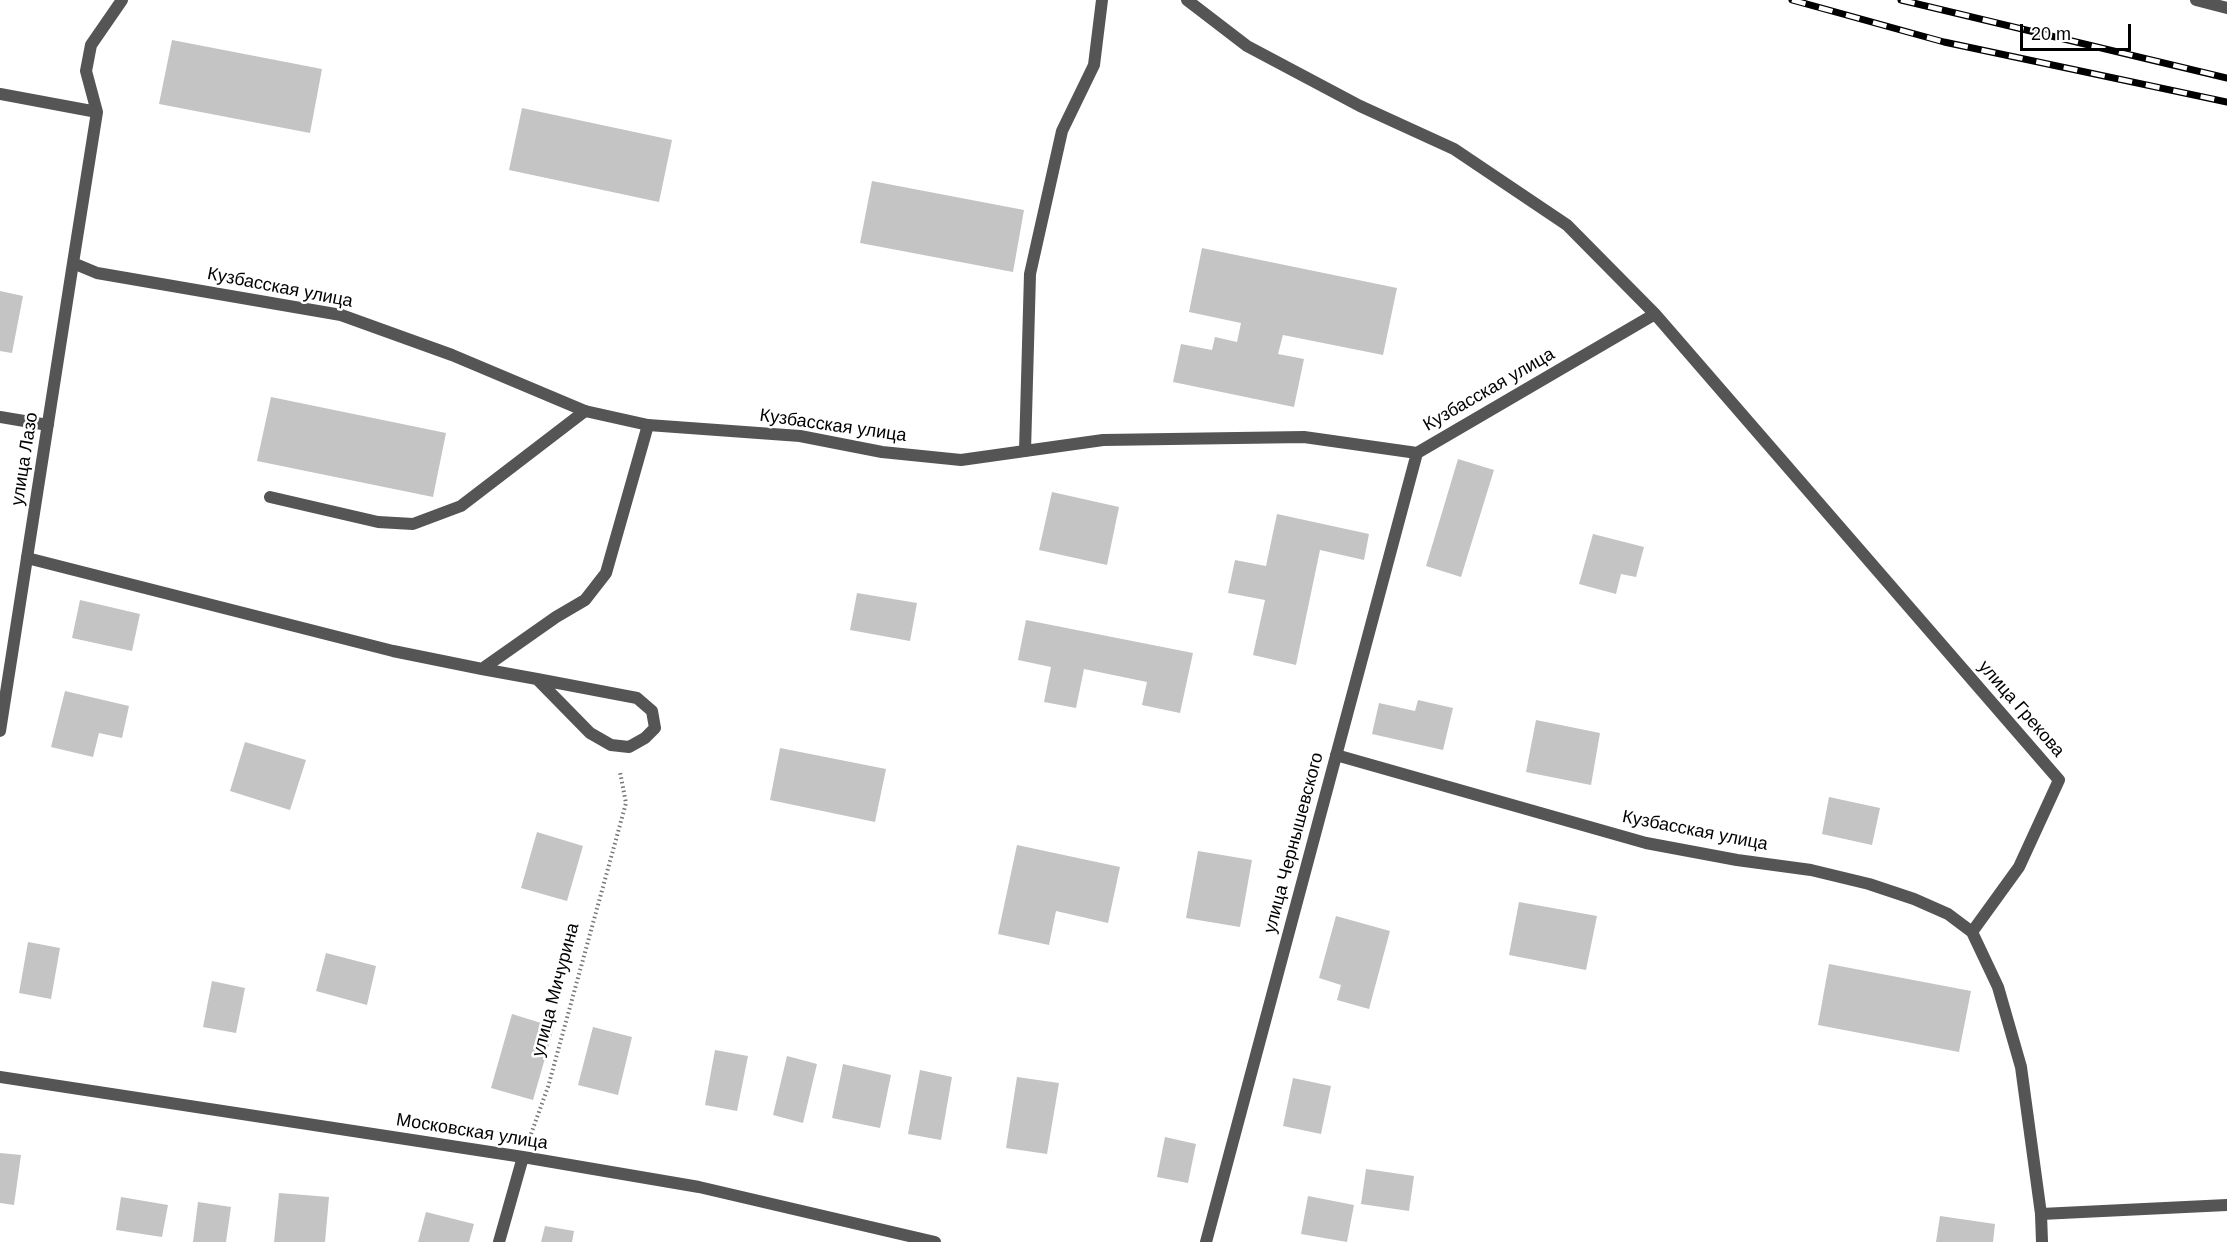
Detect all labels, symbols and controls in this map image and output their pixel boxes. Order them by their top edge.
scale bar [2023,12,2134,50]
text: 20 m [2031,24,2071,44]
street label: Кузбасская улица [205,263,355,313]
street label: Кузбасская улица [1420,344,1558,436]
street label: Кузбасская улица [758,405,908,447]
street label: улица Лазо [7,411,43,507]
street label: улица Грекова [1973,656,2069,762]
street label: улица Чернышевского [1259,750,1329,936]
street label: Кузбасская улица [1620,806,1770,856]
street label: улица Мичурина [528,921,584,1059]
street label: Московская улица [395,1109,549,1155]

